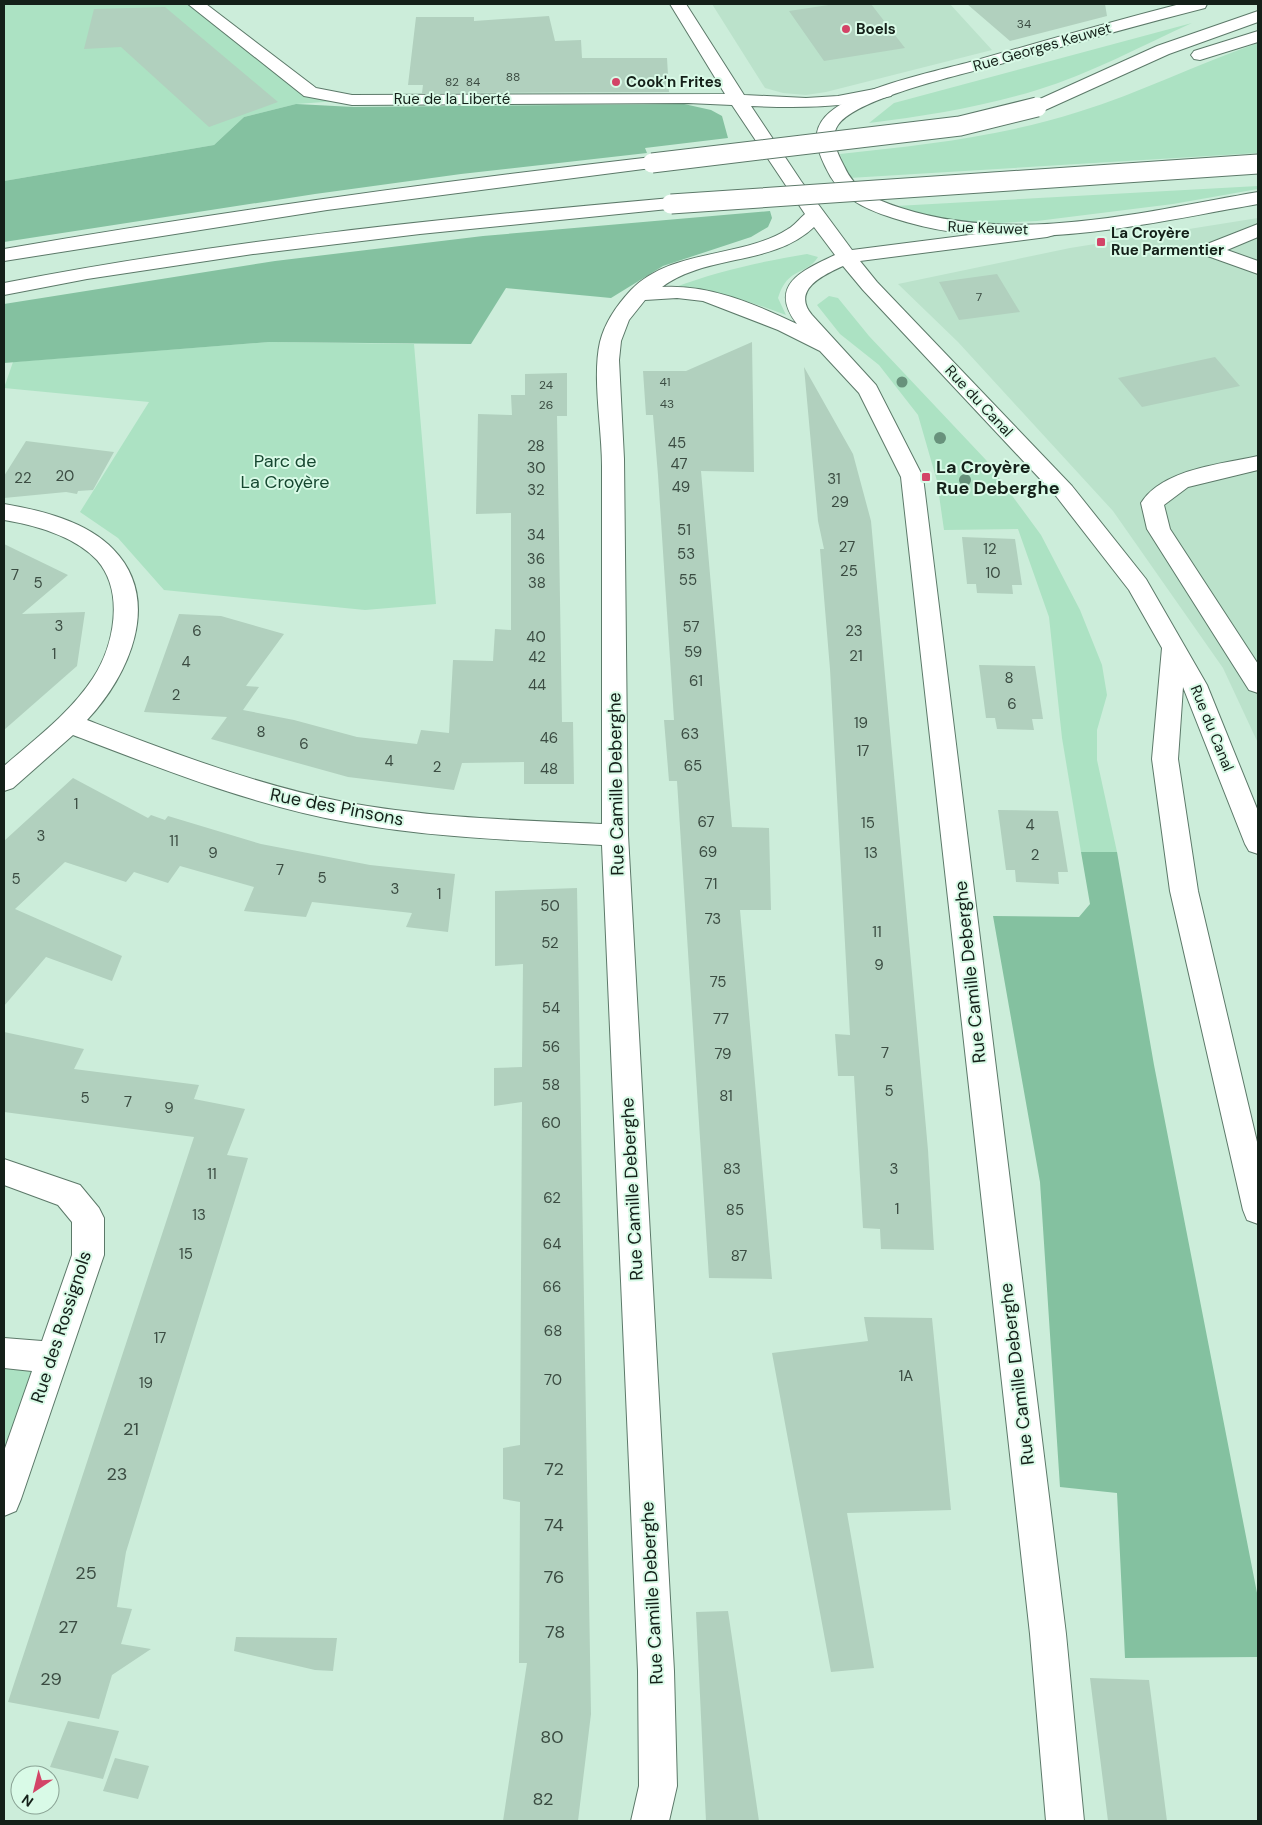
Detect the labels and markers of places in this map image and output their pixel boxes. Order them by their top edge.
place label: Boels [856,19,896,39]
marker: Boels [840,23,852,35]
place label: Cook'n Frites [626,72,722,92]
marker: Cook'n Frites [610,76,622,88]
place label: La Croyère Rue Parmentier [1111,223,1224,260]
marker: La Croyère Rue Parmentier [1095,236,1107,248]
place label: La Croyère Rue Deberghe [936,455,1060,500]
marker: La Croyère Rue Deberghe [920,471,932,483]

